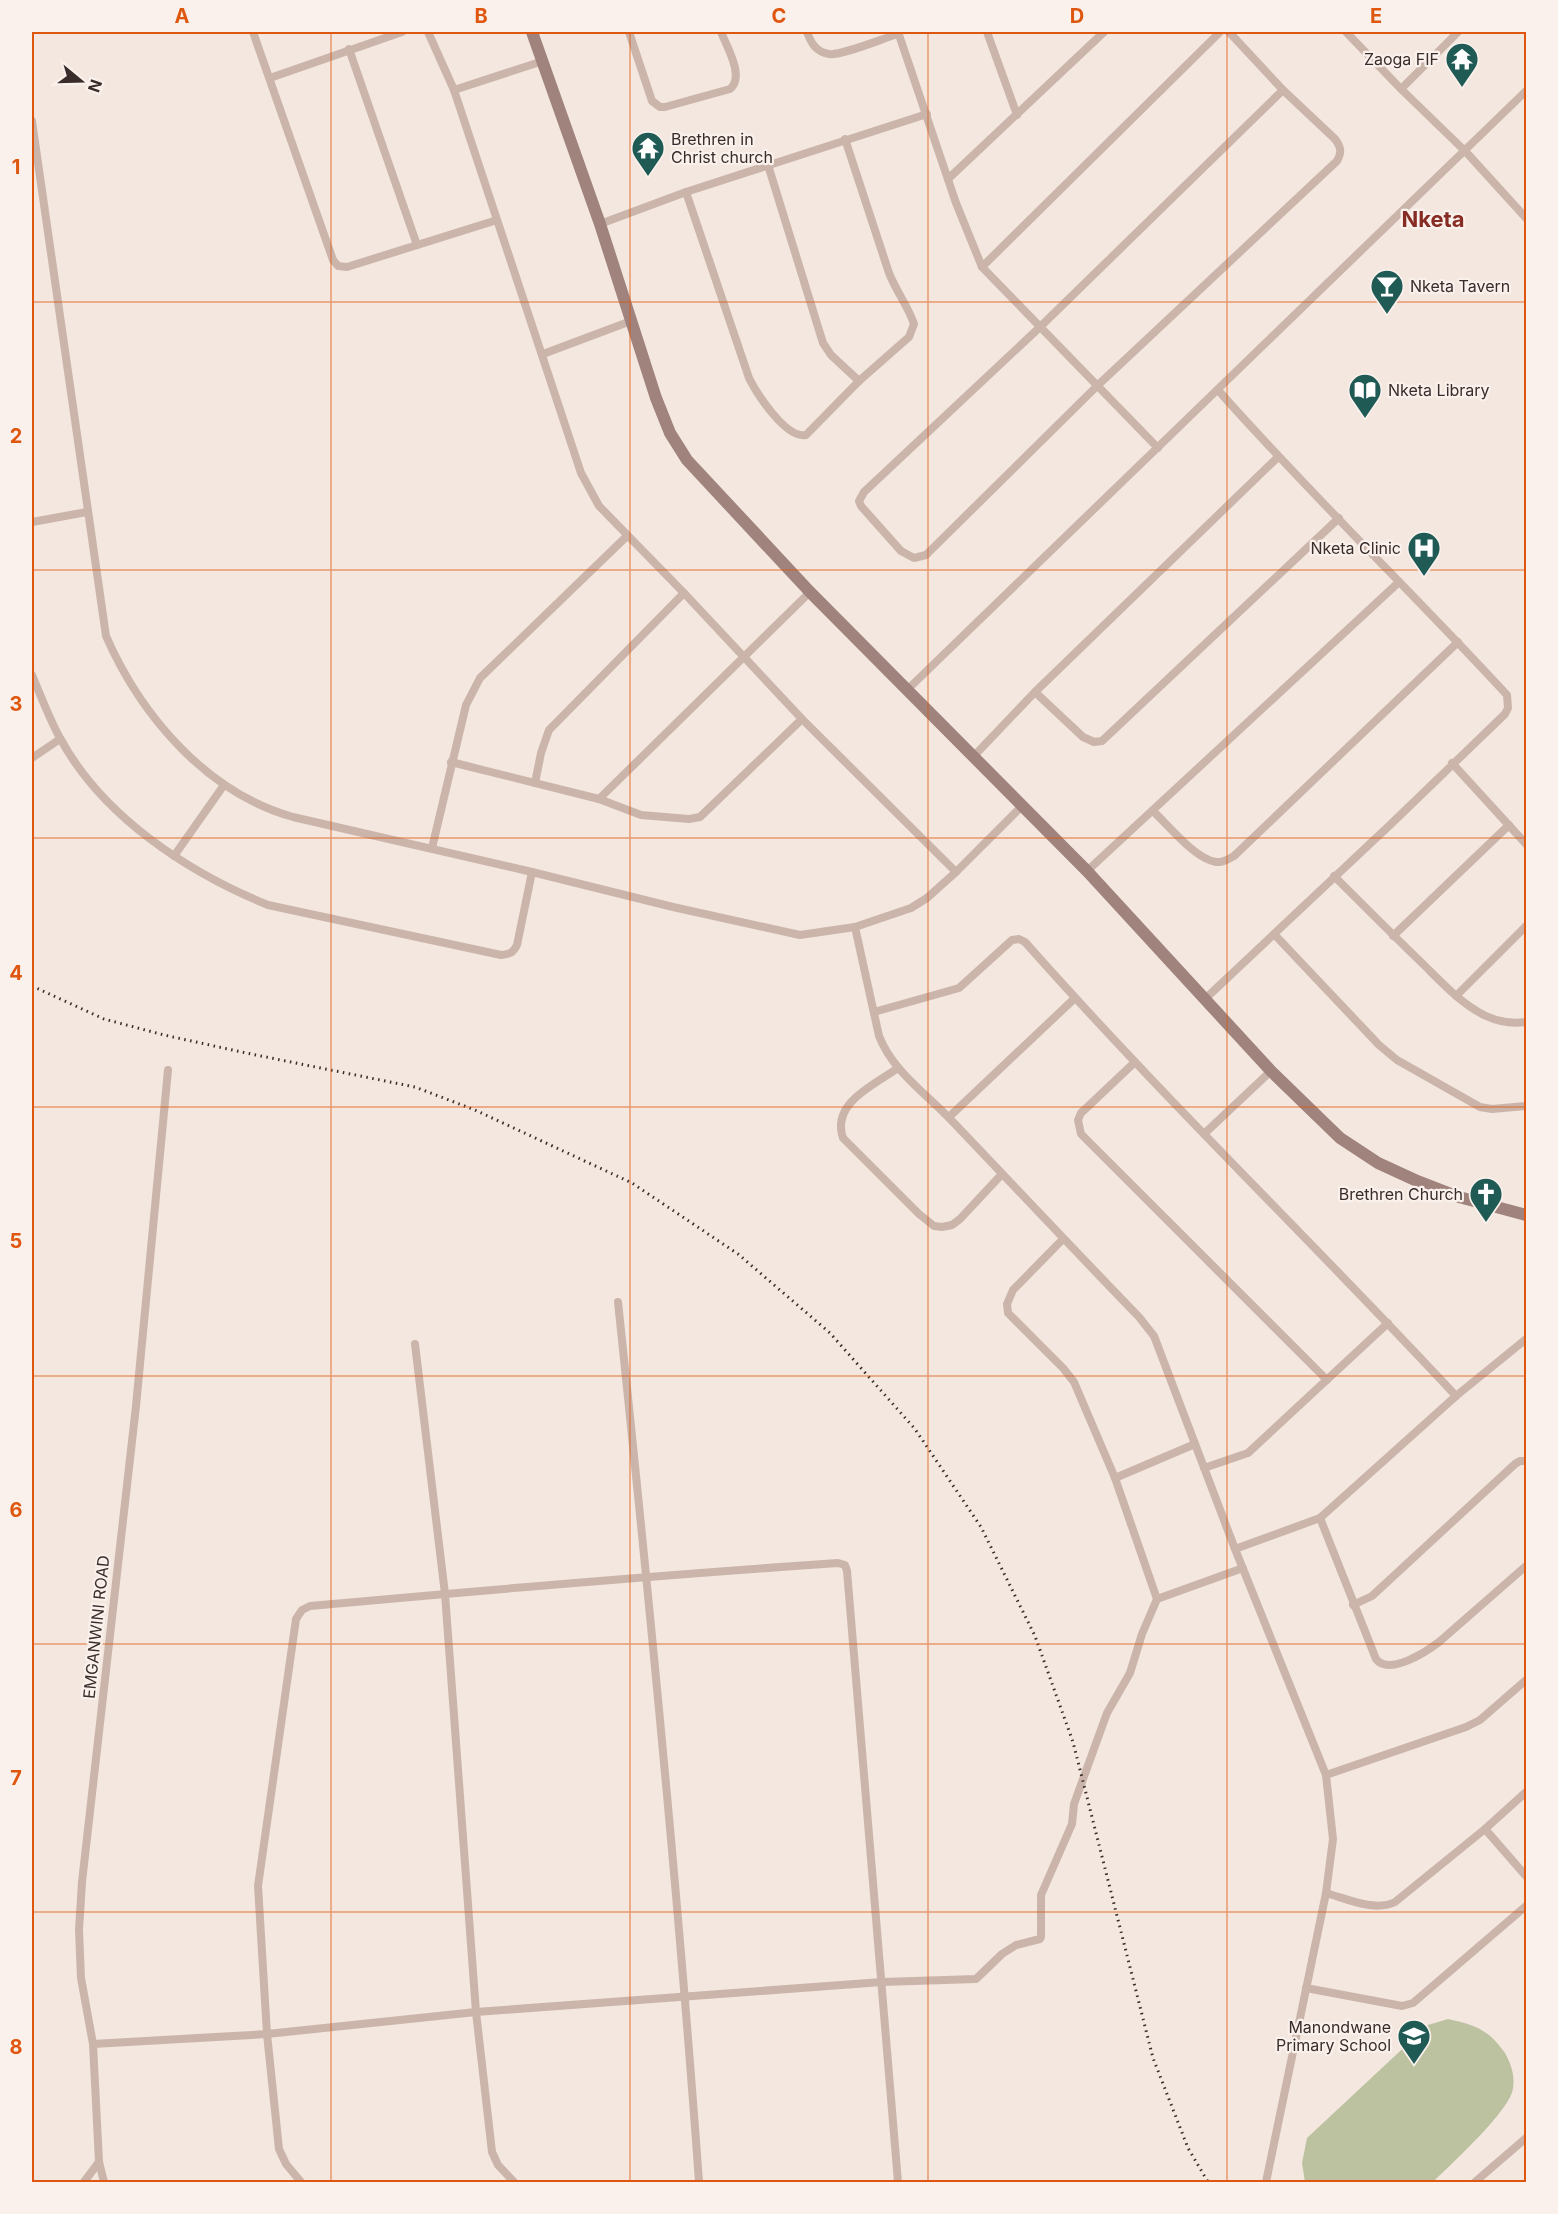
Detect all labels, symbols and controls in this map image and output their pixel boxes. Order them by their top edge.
text: A [175,4,190,28]
text: B [474,4,488,28]
text: C [772,4,786,28]
text: D [1070,4,1084,28]
text: E [1370,4,1382,28]
temple icon: Zaoga FIF [1444,41,1480,88]
place label: Zaoga FIF [1364,49,1439,69]
north arrow [51,51,111,111]
text: N [84,77,107,95]
place label: Brethren in Christ church [671,129,773,167]
temple icon: Brethren in Christ church [630,130,666,177]
text: 1 [12,155,20,179]
district label: Nketa [1401,206,1465,232]
bar icon: Nketa Tavern [1369,268,1405,315]
place label: Nketa Tavern [1410,276,1510,296]
library icon: Nketa Library [1347,372,1383,419]
place label: Nketa Library [1388,380,1490,400]
text: 2 [10,424,22,448]
hospital icon: Nketa Clinic [1406,530,1442,577]
place label: Nketa Clinic [1310,538,1401,558]
text: 3 [10,692,22,716]
text: 4 [9,961,23,985]
church icon: Brethren Church [1468,1176,1504,1223]
place label: Brethren Church [1339,1184,1463,1204]
text: 5 [10,1229,22,1253]
text: 6 [10,1498,23,1522]
street label: EMGANWINI ROAD [79,1554,113,1700]
text: 7 [10,1766,22,1790]
place label: Manondwane Primary School [1276,2017,1391,2055]
school or university icon: Manondwane Primary School [1396,2018,1432,2065]
text: 8 [9,2035,23,2059]

